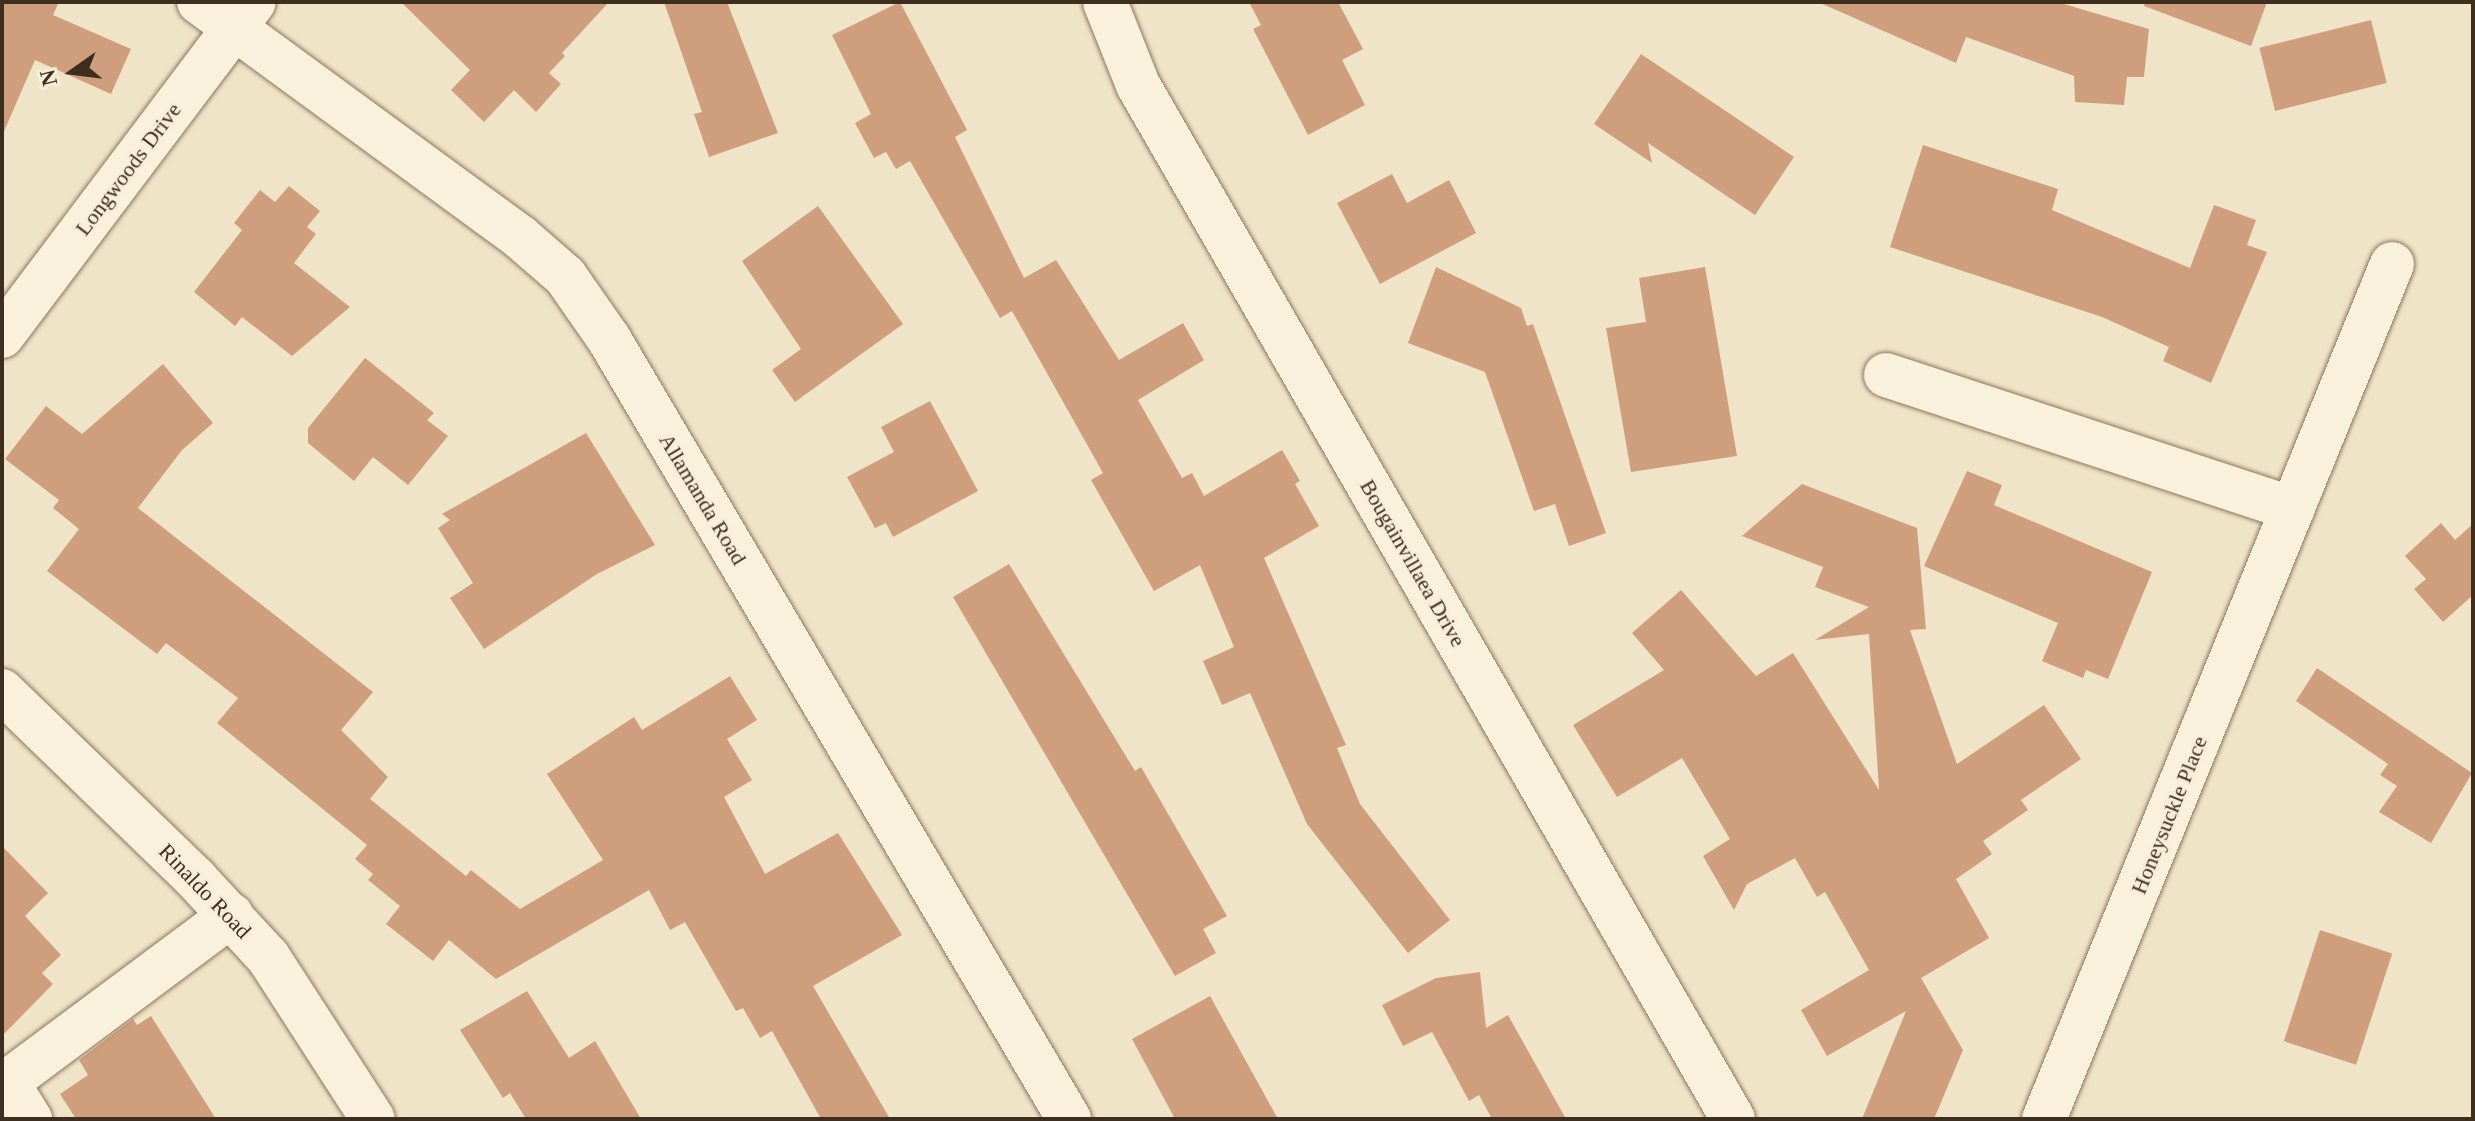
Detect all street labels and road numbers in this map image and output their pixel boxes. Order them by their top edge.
street label: Longwoods Drive [69,97,187,241]
street label: Allamanda Road [653,429,753,569]
street label: Bougainvillaea Drive [1354,475,1472,651]
street label: Honeysuckle Place [2125,732,2213,898]
street label: Rinaldo Road [153,838,257,944]

